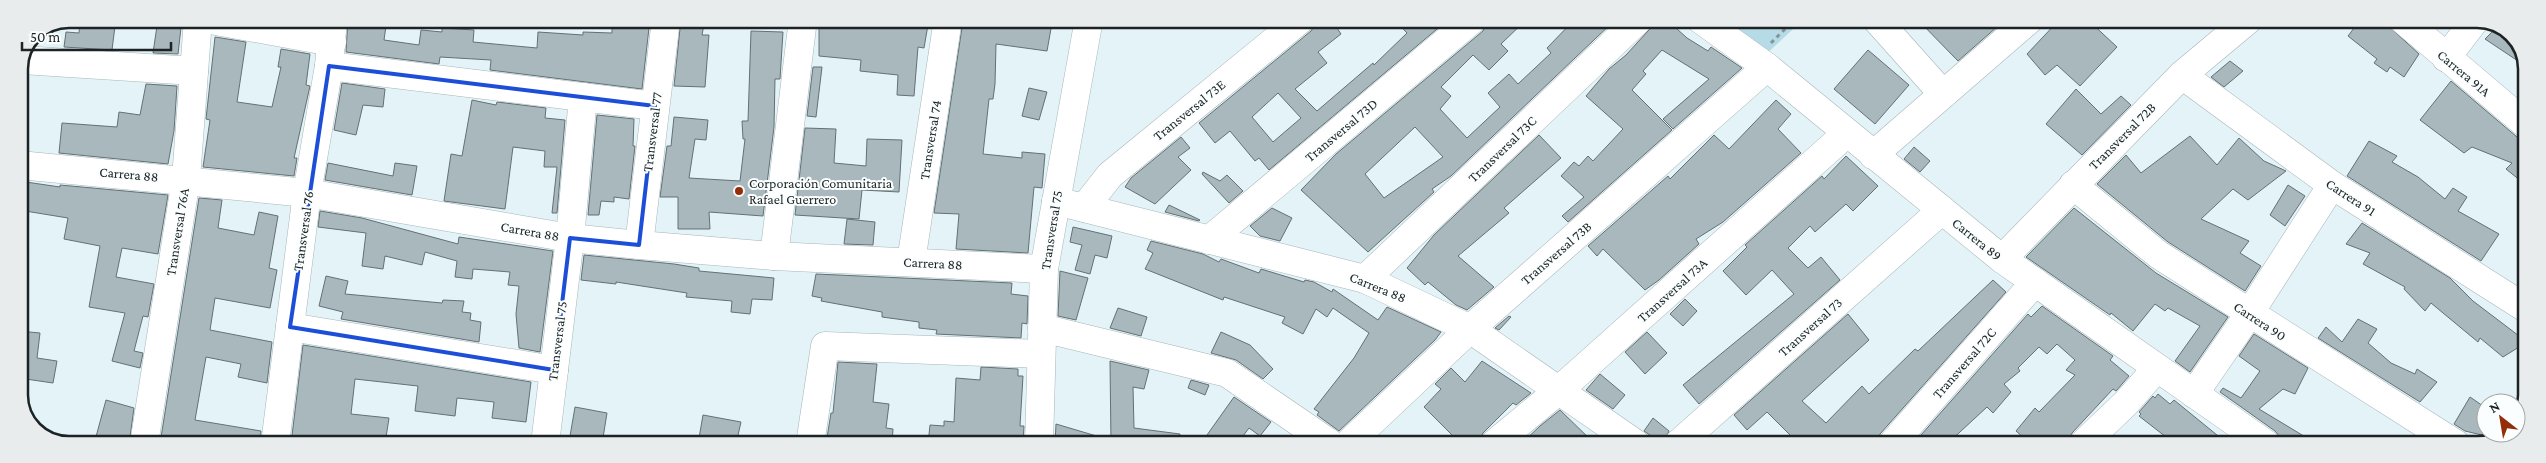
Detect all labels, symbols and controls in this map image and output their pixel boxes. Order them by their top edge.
scale bar [22,20,171,52]
text: 50 m [30,29,60,45]
street label: Carrera 91A [2434,46,2494,100]
street label: Transversal 73E [1150,76,1229,144]
street label: Transversal 77 [639,91,665,173]
street label: Transversal 73D [1302,95,1380,165]
street label: Transversal 74 [916,99,944,181]
street label: Transversal 72B [2085,99,2159,173]
street label: Transversal 73C [1465,112,1539,186]
street label: Carrera 88 [99,163,159,185]
place label: Corporación Comunitaria Rafael Guerrero [749,175,893,207]
street label: Carrera 91 [2323,175,2379,219]
marker: Corporación Comunitaria Rafael Guerrero [733,185,745,197]
street label: Transversal 76A [162,187,192,277]
street label: Transversal 75 [1037,189,1065,271]
street label: Transversal 76 [289,190,317,272]
street label: Carrera 89 [1949,214,2005,264]
street label: Carrera 88 [499,218,561,244]
street label: Transversal 73B [1518,218,1595,288]
street label: Carrera 88 [903,253,963,273]
street label: Transversal 73A [1634,255,1710,325]
street label: Carrera 88 [1347,268,1409,306]
street label: Transversal 73 [1775,294,1845,360]
street label: Carrera 90 [2231,298,2289,344]
street label: Transversal 75 [544,300,570,382]
street label: Transversal 72C [1929,324,1999,402]
north arrow [2476,393,2526,443]
text: N [2486,397,2503,416]

